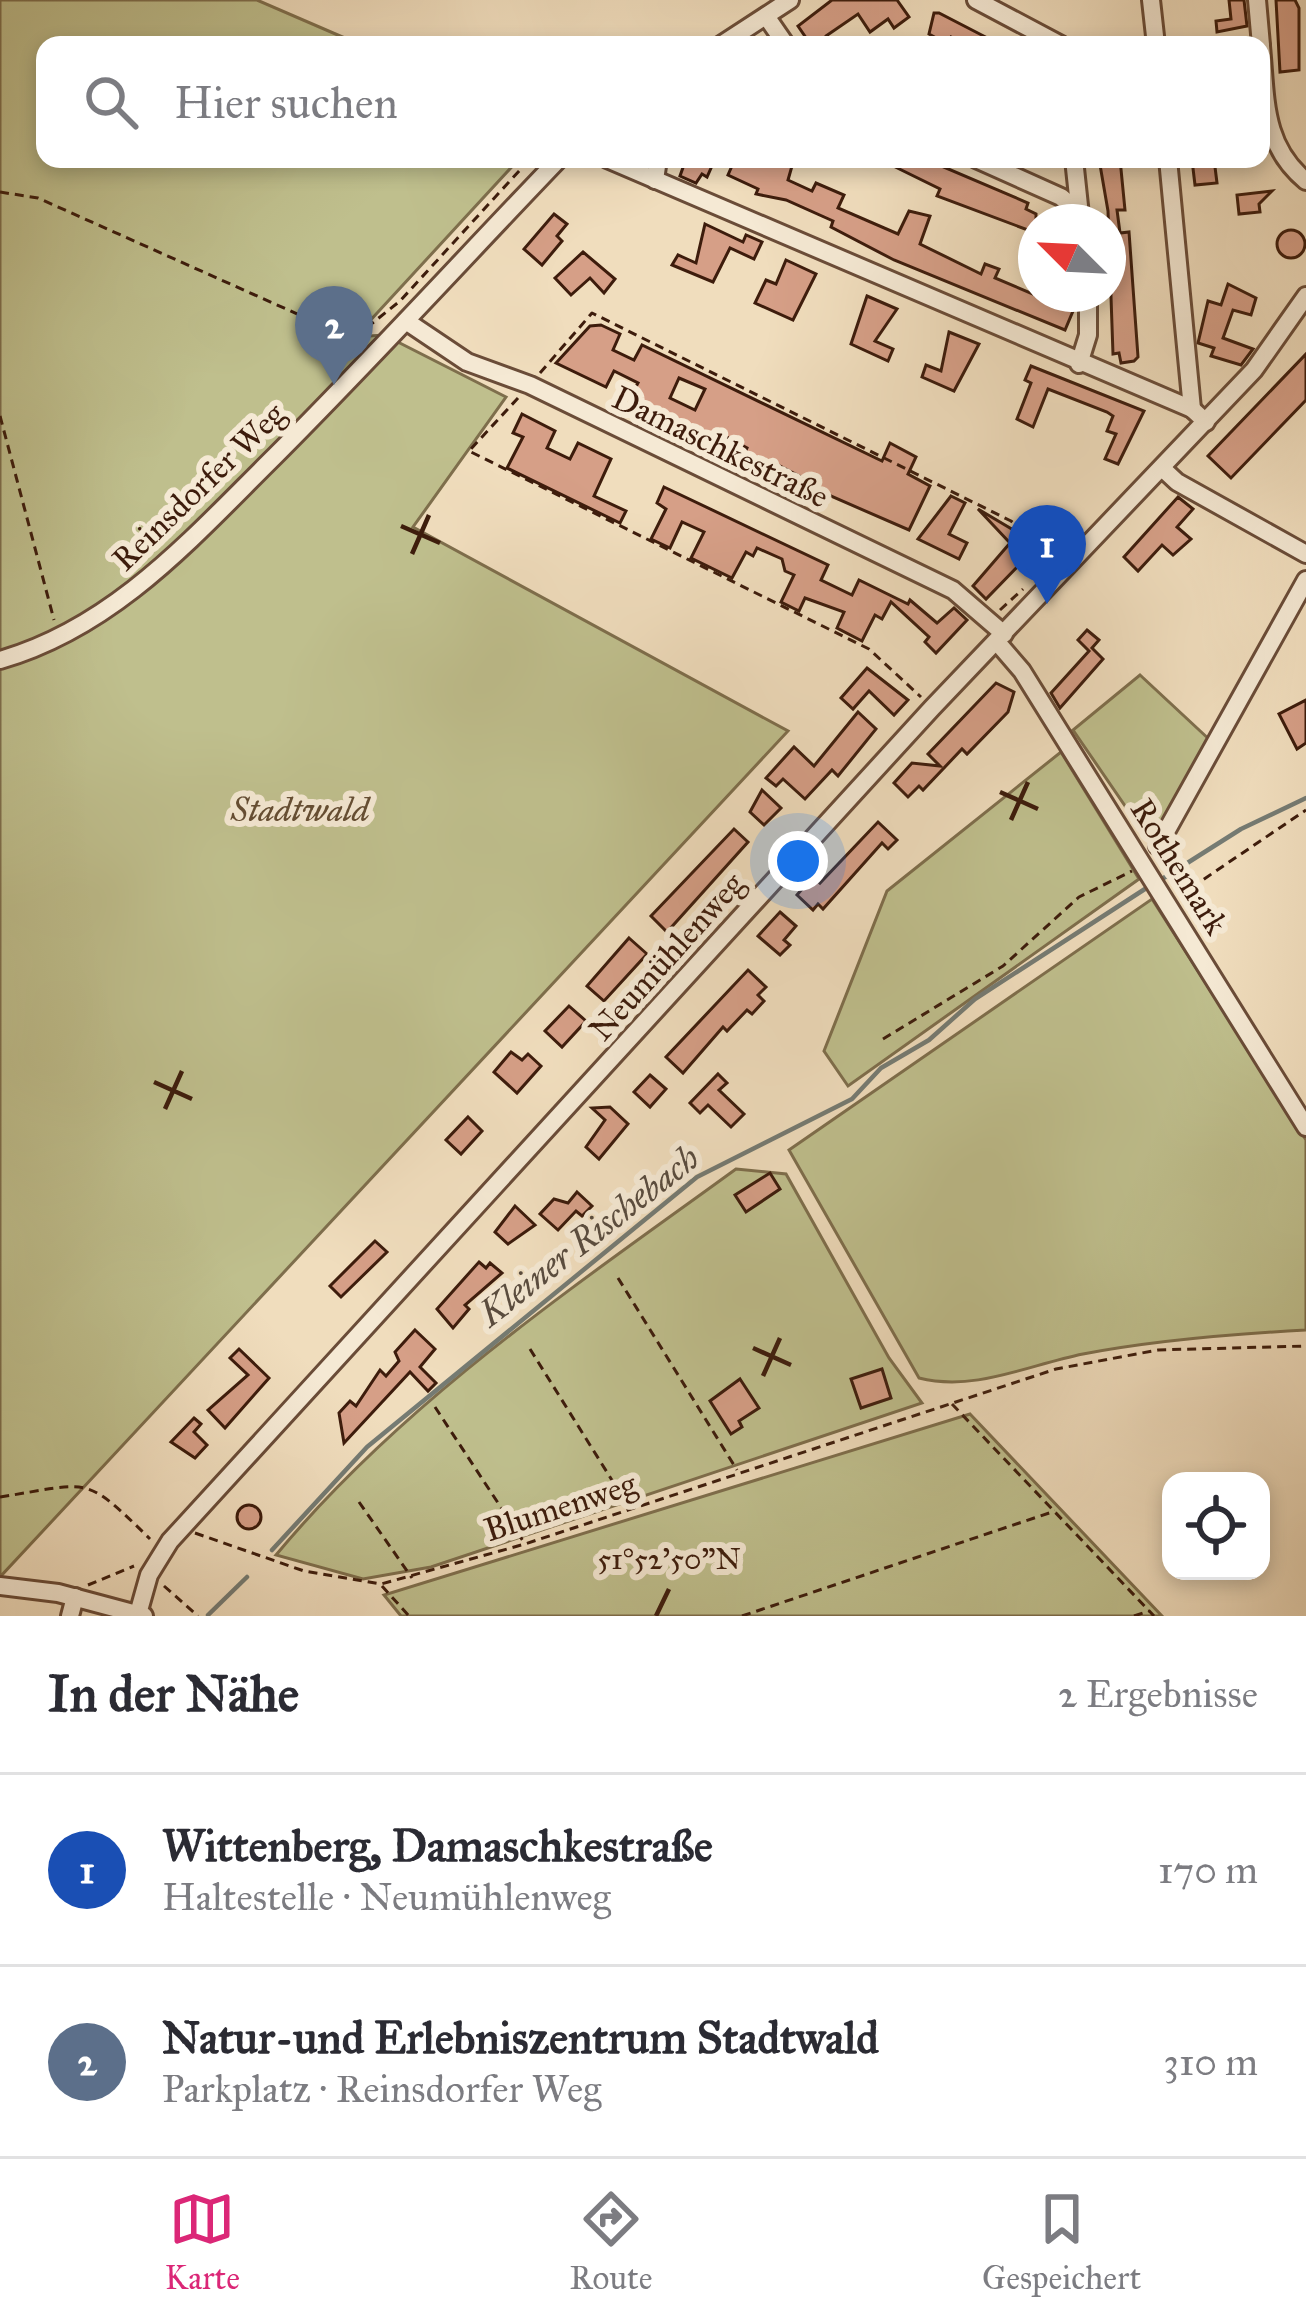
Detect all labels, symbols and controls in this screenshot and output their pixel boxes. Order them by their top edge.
search box [36,36,1270,168]
icon: search [78,69,144,135]
text: Hier suchen [174,75,398,130]
north arrow [1018,204,1126,312]
pin: 2 [295,286,373,385]
street label: Damaschkestraße [606,377,835,517]
street label: Reinsdorfer Weg [104,394,294,579]
pin: 1 [1008,505,1086,604]
park label: Stadtwald [230,790,371,830]
street label: Rothemark [1122,791,1237,942]
your location [768,831,828,891]
street label: Neumühlenweg [581,864,753,1049]
water label: Kleiner Rischebach [468,1136,708,1337]
street label: Blumenweg [479,1463,642,1550]
map controls [1162,1472,1270,1580]
button: locate [1162,1472,1270,1580]
text: 51°52'50"N [597,1541,741,1577]
text: In der Nähe [48,1663,299,1725]
text: 2 Ergebnisse [1058,1670,1258,1718]
text: Wittenberg, Damaschkestraße [162,1818,713,1873]
text: 1 [79,1846,95,1894]
text: 170 m [1158,1846,1258,1894]
text: Haltestelle · Neumühlenweg [162,1873,611,1921]
text: Natur-und Erlebniszentrum Stadtwald [162,2010,879,2065]
text: 2 [77,2038,97,2086]
text: 310 m [1163,2038,1258,2086]
text: Parkplatz · Reinsdorfer Weg [162,2065,601,2113]
tab: Karte [165,2186,240,2298]
tab: Route [570,2186,652,2298]
tab: Gespeichert [982,2186,1141,2298]

